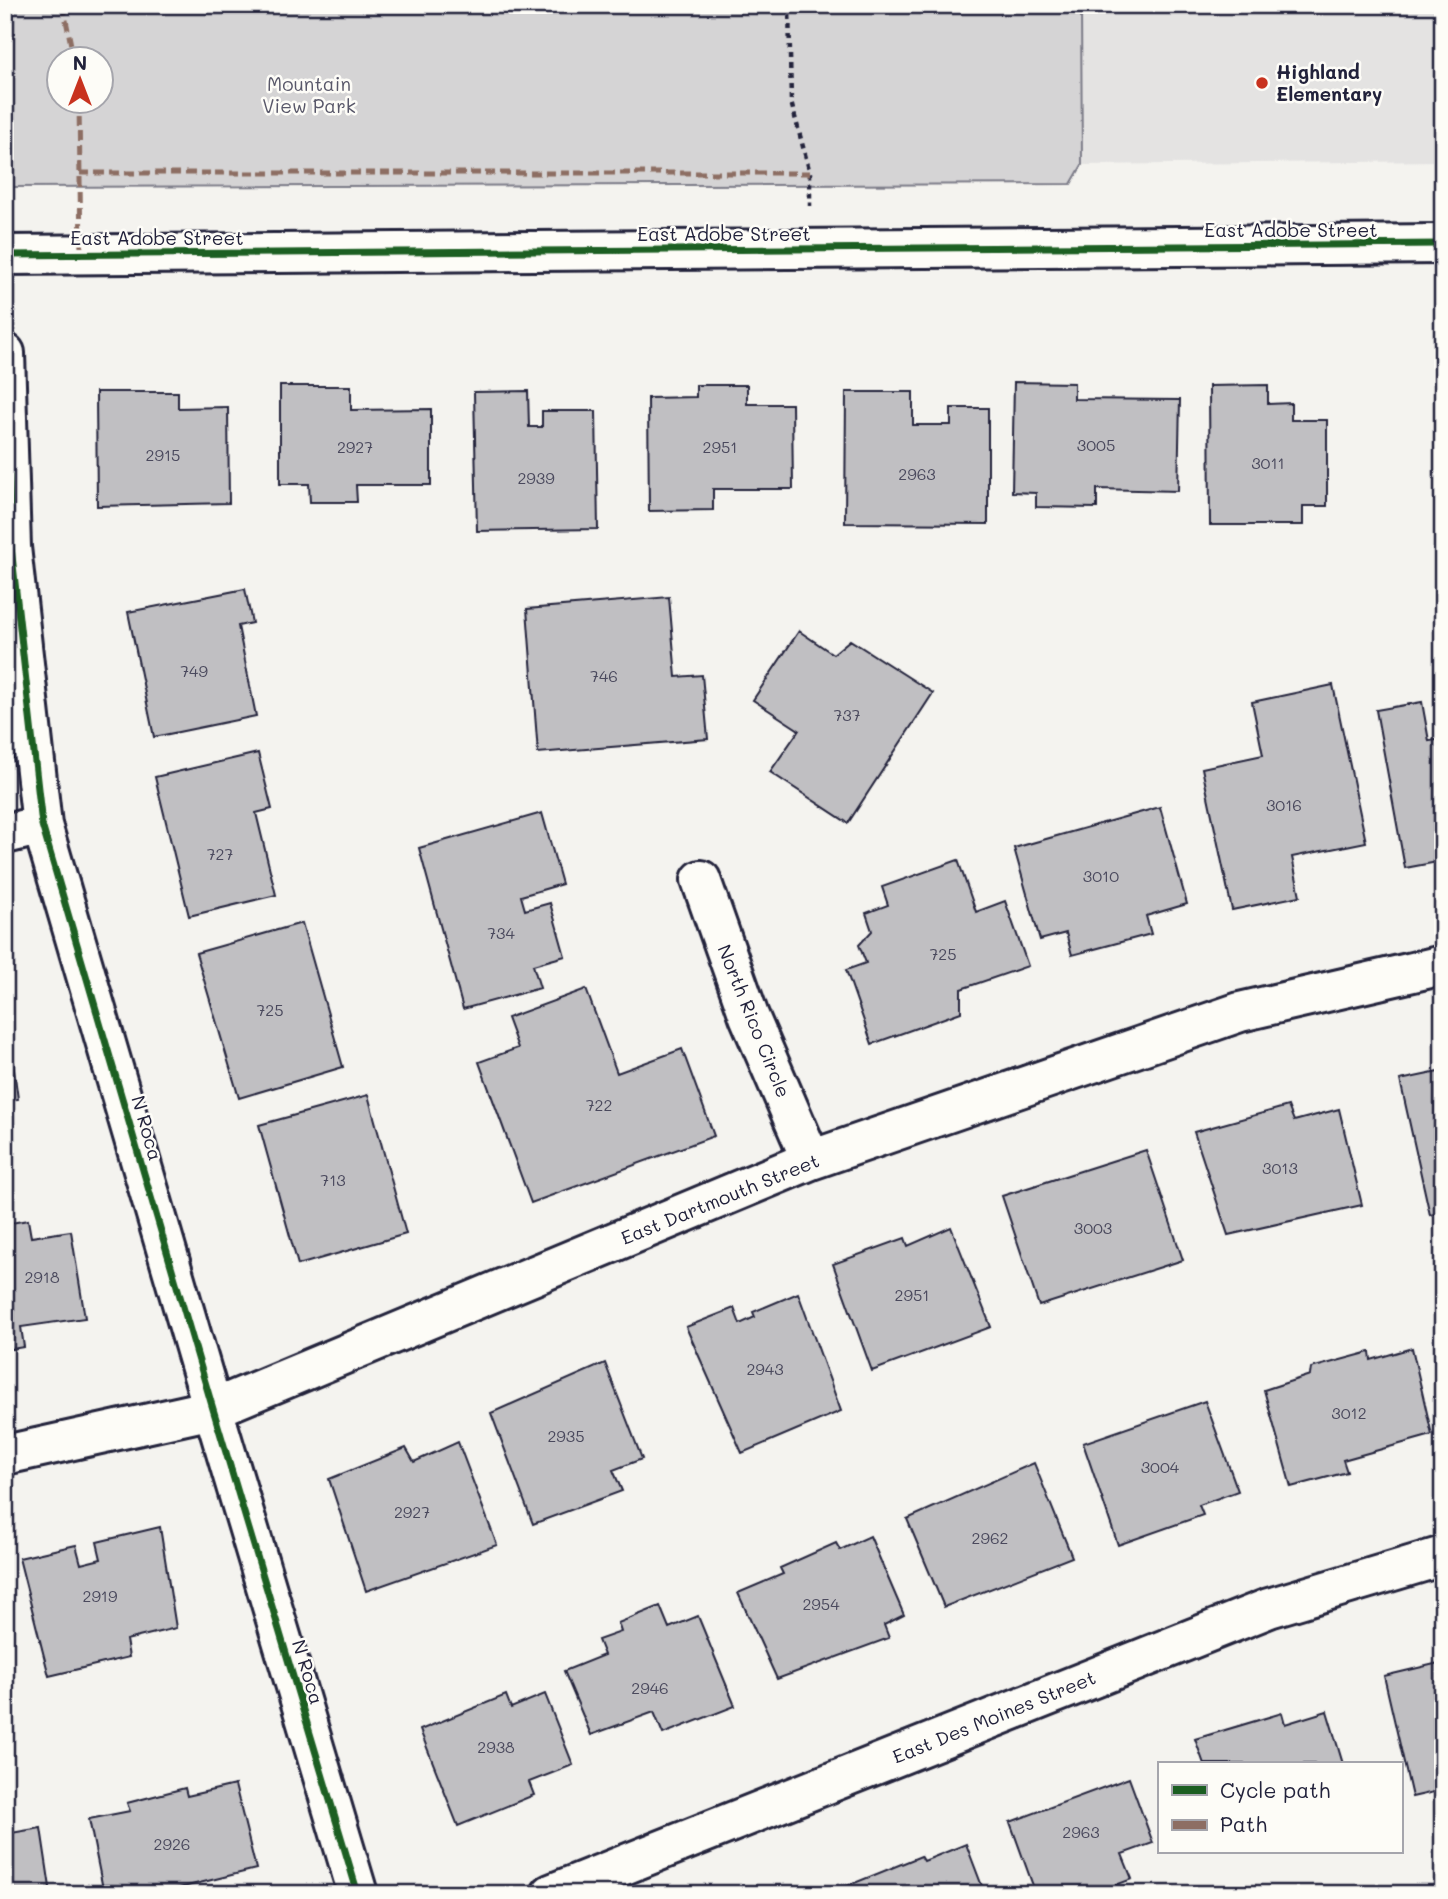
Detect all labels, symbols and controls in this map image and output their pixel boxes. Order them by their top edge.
north arrow [46,46,116,116]
text: N [73,50,87,75]
place label: Highland Elementary [1276,59,1382,106]
park label: Mountain View Park [262,71,356,118]
marker: Highland Elementary [1254,75,1270,91]
street label: East Adobe Street [1204,217,1378,242]
street label: East Adobe Street [637,221,811,246]
street label: East Adobe Street [70,225,244,250]
house number: 3005 [1077,434,1115,455]
house number: 2927 [337,436,373,457]
house number: 2951 [703,436,737,457]
house number: 2915 [146,444,180,465]
house number: 3011 [1251,452,1285,473]
house number: 2963 [898,463,936,484]
house number: 2939 [517,467,555,488]
house number: 749 [180,660,208,681]
house number: 746 [590,665,618,686]
house number: 737 [833,704,861,725]
house number: 3016 [1266,794,1302,815]
house number: 727 [207,843,233,864]
house number: 3010 [1083,865,1119,886]
house number: 734 [487,922,515,943]
street label: North Rico Circle [712,941,797,1101]
house number: 725 [929,943,957,964]
house number: 725 [256,999,284,1020]
street label: N Roca [126,1092,169,1163]
house number: 722 [586,1094,612,1115]
street label: East Dartmouth Street [617,1147,823,1250]
house number: 3013 [1262,1157,1298,1178]
house number: 713 [320,1169,346,1190]
house number: 3003 [1074,1217,1112,1238]
house number: 2918 [24,1266,60,1287]
house number: 2951 [895,1284,929,1305]
house number: 2943 [746,1358,784,1379]
house number: 3012 [1331,1402,1367,1423]
house number: 2935 [547,1425,585,1446]
house number: 3004 [1141,1456,1180,1477]
house number: 2927 [394,1501,430,1522]
house number: 2962 [972,1527,1008,1548]
house number: 2919 [83,1585,117,1606]
house number: 2954 [802,1593,840,1614]
street label: N Roca [287,1636,330,1707]
street label: East Des Moines Street [889,1664,1099,1769]
house number: 2946 [631,1677,669,1698]
house number: 2938 [477,1736,515,1757]
legend [1158,1762,1402,1854]
text: Cycle path [1220,1776,1330,1803]
text: Path [1220,1810,1267,1837]
house number: 2963 [1062,1821,1100,1842]
house number: 2926 [154,1833,190,1854]

